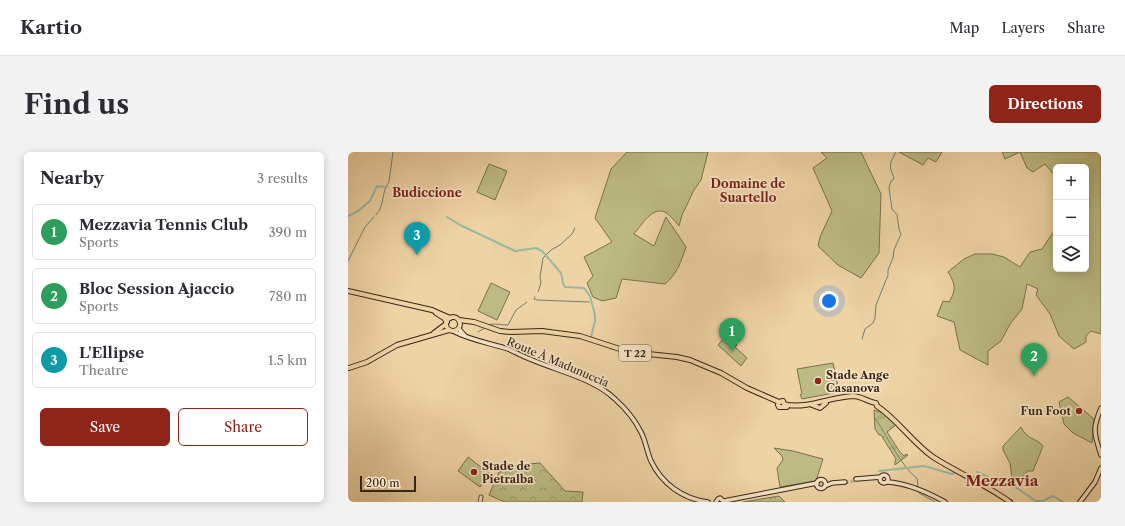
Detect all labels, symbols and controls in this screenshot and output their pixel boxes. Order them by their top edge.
text: Kartio [20,16,82,39]
text: Map [949,19,979,37]
text: Layers [1001,19,1045,37]
text: Share [1067,19,1105,37]
button: Directions [989,85,1101,123]
text: Find us [24,87,129,121]
map controls [1053,164,1089,272]
button: + [1053,164,1089,200]
text: Nearby [40,168,104,188]
text: 3 results [257,170,308,186]
district label: Domaine de Suartello [711,176,785,205]
district label: Budiccione [392,185,462,200]
button: − [1053,200,1089,236]
text: Mezzavia Tennis Club [79,215,248,234]
pin: 3 [404,222,430,255]
text: 1 [51,224,57,240]
text: 390 m [268,224,307,240]
text: Sports [79,234,118,250]
button: layers [1053,236,1089,272]
text: Bloc Session Ajaccio [79,279,234,298]
text: 2 [50,288,58,304]
text: 780 m [269,288,307,304]
your location [819,291,839,311]
text: Sports [79,298,118,314]
pin: 1 [719,318,745,351]
street label: Route À Madunuccia [505,334,611,390]
text: L'Ellipse [79,343,144,362]
pin: 2 [1021,343,1047,376]
road number: T 22 [619,345,651,361]
text: 3 [50,352,58,368]
text: 1.5 km [268,352,307,368]
text: Theatre [79,362,128,378]
place label: Stade Ange Casanova [826,368,889,395]
marker: Stade Ange Casanova [813,376,823,386]
place label: Fun Foot [1021,404,1072,418]
marker: Fun Foot [1074,406,1084,416]
button: Save [40,408,170,446]
button: Share [178,408,308,446]
place label: Stade de Pietralba [482,459,534,486]
marker: Stade de Pietralba [469,467,479,477]
district label: Mezzavia [965,471,1039,490]
scale bar [360,474,416,493]
text: 200 m [366,476,399,490]

